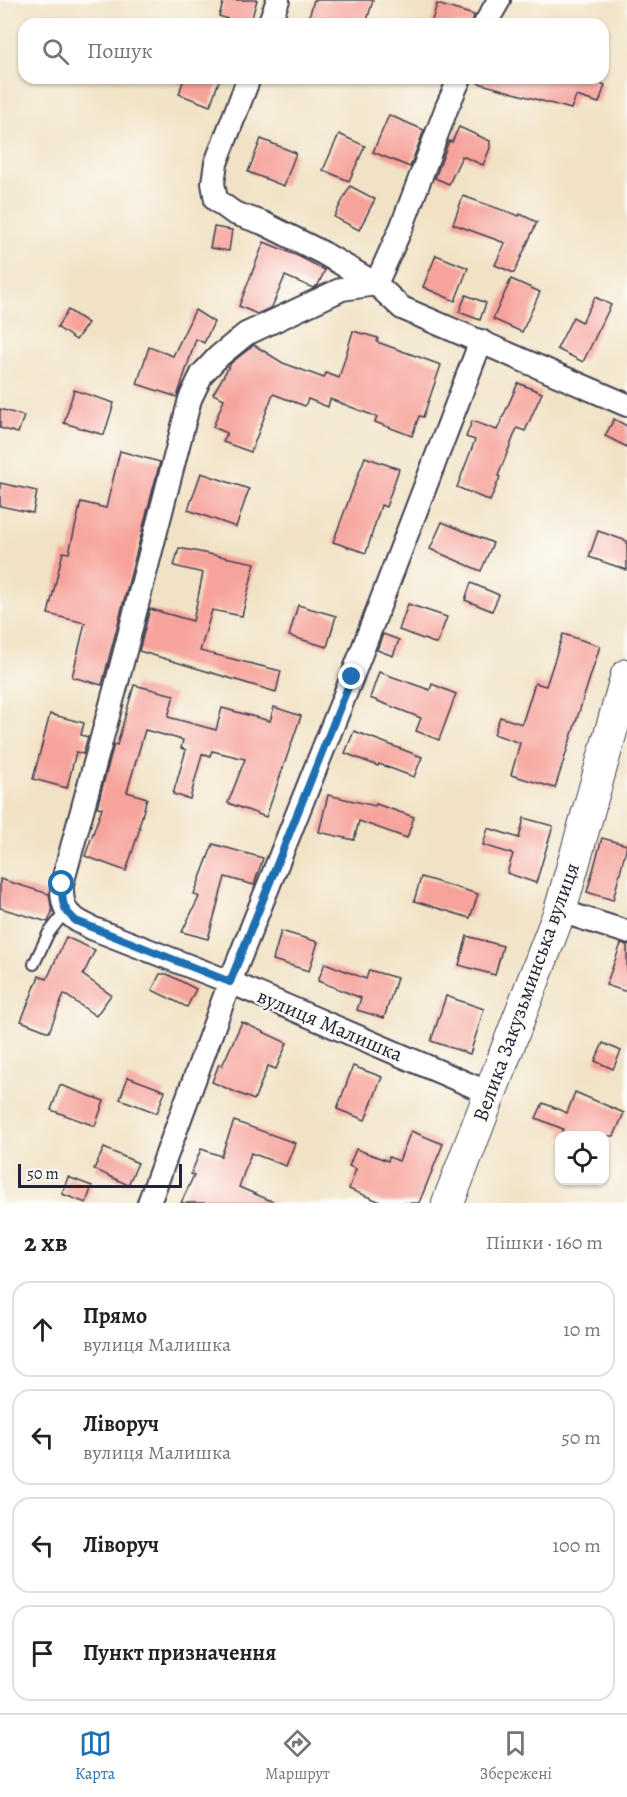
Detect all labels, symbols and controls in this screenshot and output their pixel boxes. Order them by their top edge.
search box [18,18,609,84]
icon: search [39,35,72,68]
text: Пошук [87,36,153,66]
route end [338,663,364,689]
street label: Велика Закузьминська вулиця [466,859,586,1125]
route start [48,870,74,896]
street label: вулиця Малишка [253,982,407,1068]
map controls [555,1131,609,1185]
button: locate [555,1131,609,1185]
scale bar [18,1161,182,1188]
text: 50 m [27,1163,59,1185]
text: 2 хв [24,1225,68,1260]
text: Пішки · 160 m [486,1229,603,1256]
text: Прямо [83,1301,147,1331]
icon: ahead [26,1313,59,1346]
text: 10 m [563,1316,601,1343]
text: вулиця Малишка [83,1331,231,1358]
text: Ліворуч [83,1409,159,1439]
icon: left [26,1421,59,1454]
text: 50 m [561,1424,601,1451]
text: вулиця Малишка [83,1439,231,1466]
icon: left [26,1529,59,1562]
text: Ліворуч [83,1530,159,1560]
text: 100 m [552,1532,601,1559]
icon: arrive [26,1637,59,1670]
text: Пункт призначення [83,1638,276,1668]
tab: Карта [75,1727,115,1785]
tab: Маршрут [265,1727,330,1785]
tab: Збережені [480,1727,552,1785]

